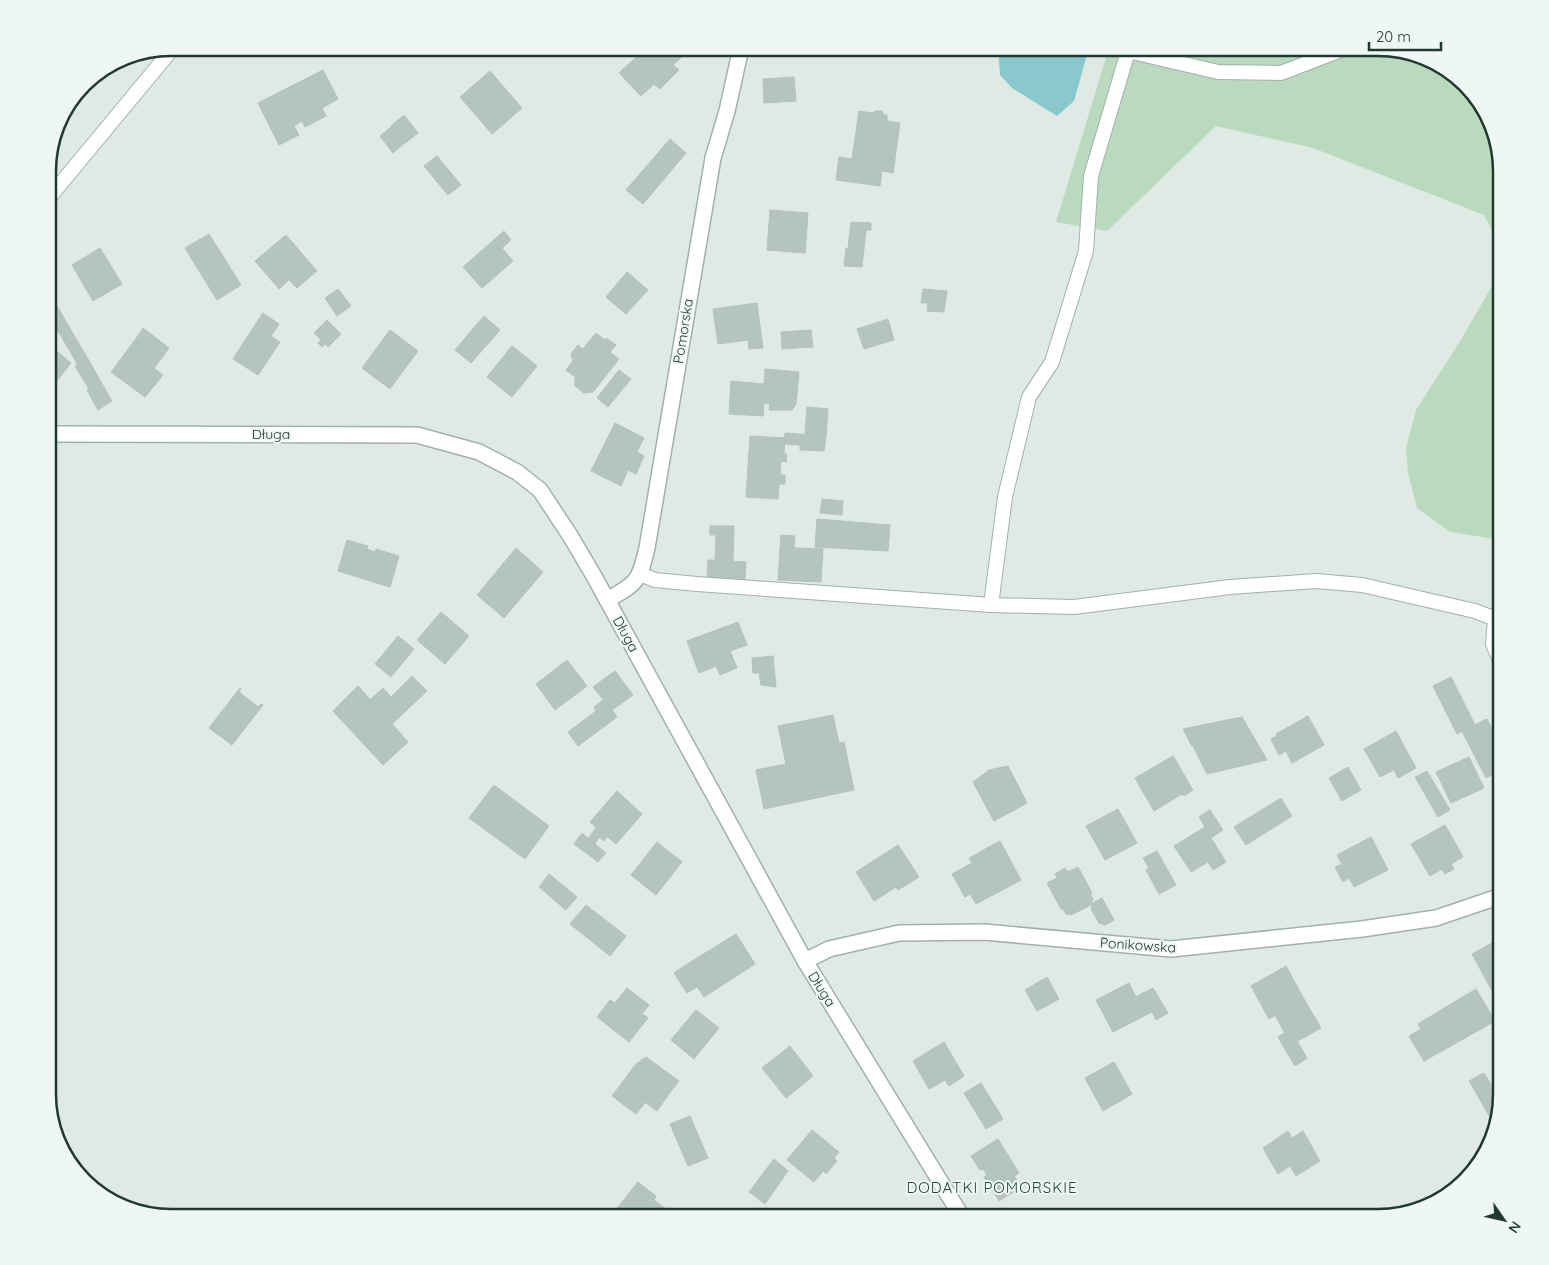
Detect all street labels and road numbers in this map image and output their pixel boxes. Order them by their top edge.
street label: Pomorska [669,297,697,365]
street label: Długa [252,425,290,443]
street label: Długa [609,613,643,655]
street label: Ponikowska [1099,933,1177,957]
street label: Długa [804,968,840,1010]

